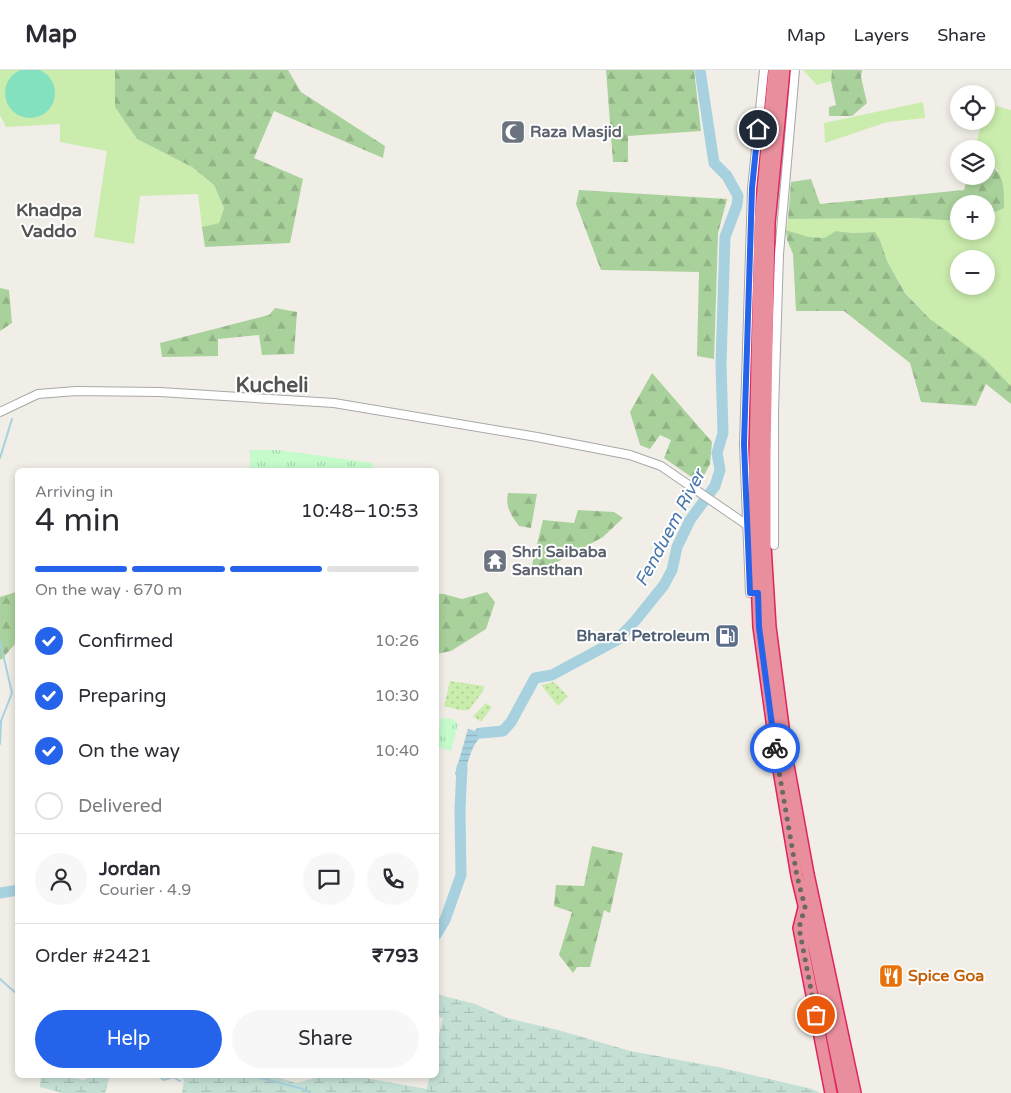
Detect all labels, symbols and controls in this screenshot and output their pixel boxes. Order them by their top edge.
text: Map [25,20,77,49]
text: Map [787,24,826,46]
text: Layers [854,24,909,46]
text: Share [937,24,986,46]
map controls [950,85,995,295]
button: locate [950,85,995,130]
pin [737,108,779,150]
icon: home [744,115,772,143]
mosque icon: Raza Masjid [500,119,526,145]
place label: Raza Masjid [530,122,622,142]
button: layers [950,140,995,185]
button: + [950,195,995,240]
district label: Khadpa Vaddo [16,199,82,242]
button: − [950,250,995,295]
district label: Kucheli [235,373,309,398]
water label: Fenduem River [630,464,711,590]
text: Arriving in [35,482,113,502]
text: 10:48–10:53 [301,500,419,522]
text: 4 min [35,502,120,540]
place label: Shri Saibaba Sansthan [512,542,607,580]
temple icon: Shri Saibaba Sansthan [482,548,508,574]
text: On the way · 670 m [35,580,182,600]
fuel station icon: Bharat Petroleum [714,623,740,649]
place label: Bharat Petroleum [576,626,710,646]
icon: check [35,627,63,655]
text: Confirmed [78,630,173,652]
text: 10:26 [375,631,419,651]
icon: check [35,682,63,710]
text: Preparing [78,685,167,707]
text: 10:30 [375,686,419,706]
courier [750,723,800,773]
icon: bike [761,734,789,762]
icon: check [35,737,63,765]
text: On the way [78,740,180,762]
text: 10:40 [375,741,419,761]
text: Delivered [78,795,163,817]
button: person [35,853,87,905]
button: chat [303,853,355,905]
button: phone [367,853,419,905]
text: Jordan [99,858,161,880]
text: Courier · 4.9 [99,880,191,900]
text: Order #2421 [35,945,152,967]
text: ₹793 [372,945,419,967]
restaurant icon: Spice Goa [878,963,904,989]
place label: Spice Goa [908,966,984,986]
pin [795,994,837,1036]
icon: bag [802,1001,830,1029]
button: Help [35,1010,222,1068]
button: Share [232,1010,419,1068]

